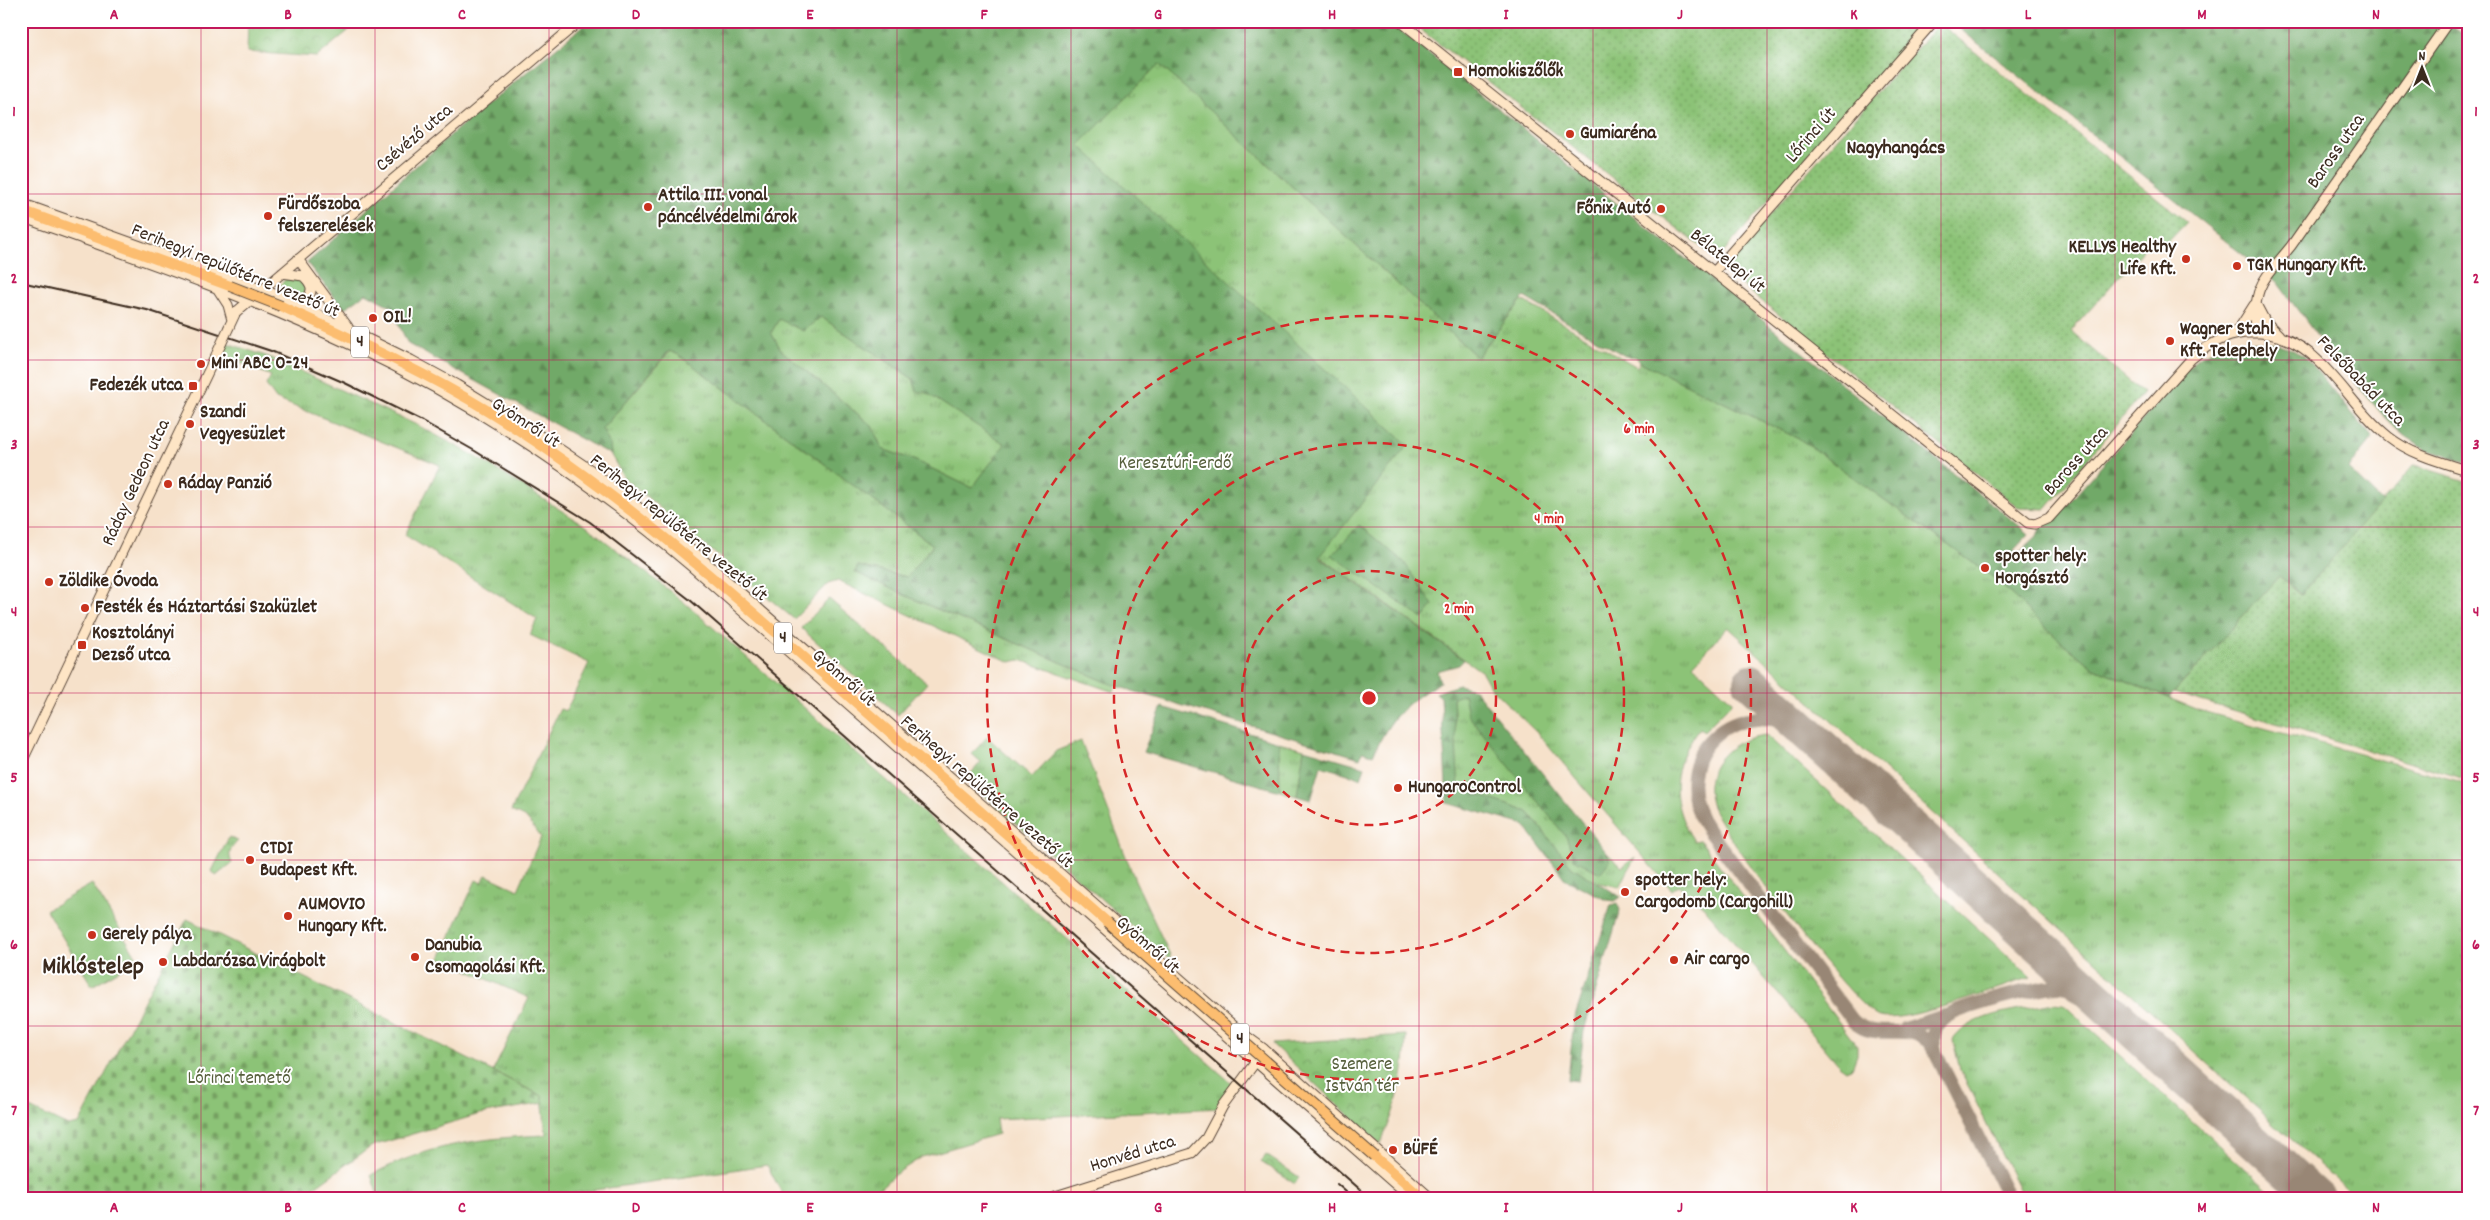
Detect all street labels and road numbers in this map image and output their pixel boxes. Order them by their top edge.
street label: Csévéző utca [371,98,460,179]
street label: Lőrinci út [1780,102,1844,170]
street label: Baross utca [2301,108,2373,195]
street label: Ferihegyi repülőtérre vezető út [127,218,343,326]
street label: Bélatelepi út [1683,223,1771,301]
road number: 4 [351,327,369,358]
street label: Felsőbabád utca [2309,330,2411,434]
street label: Gyömrői út [485,392,565,456]
street label: Ráday Gedeon utca [96,414,179,551]
street label: Baross utca [2038,420,2116,503]
street label: Ferihegyi repülőtérre vezető út [583,448,773,610]
road number: 4 [774,622,792,654]
street label: Gyömrői út [805,643,881,715]
street label: Ferihegyi repülőtérre vezető út [893,710,1079,876]
street label: Gyömrői út [1109,910,1185,982]
road number: 4 [1231,1024,1249,1054]
street label: Honvéd utca [1087,1129,1180,1181]

